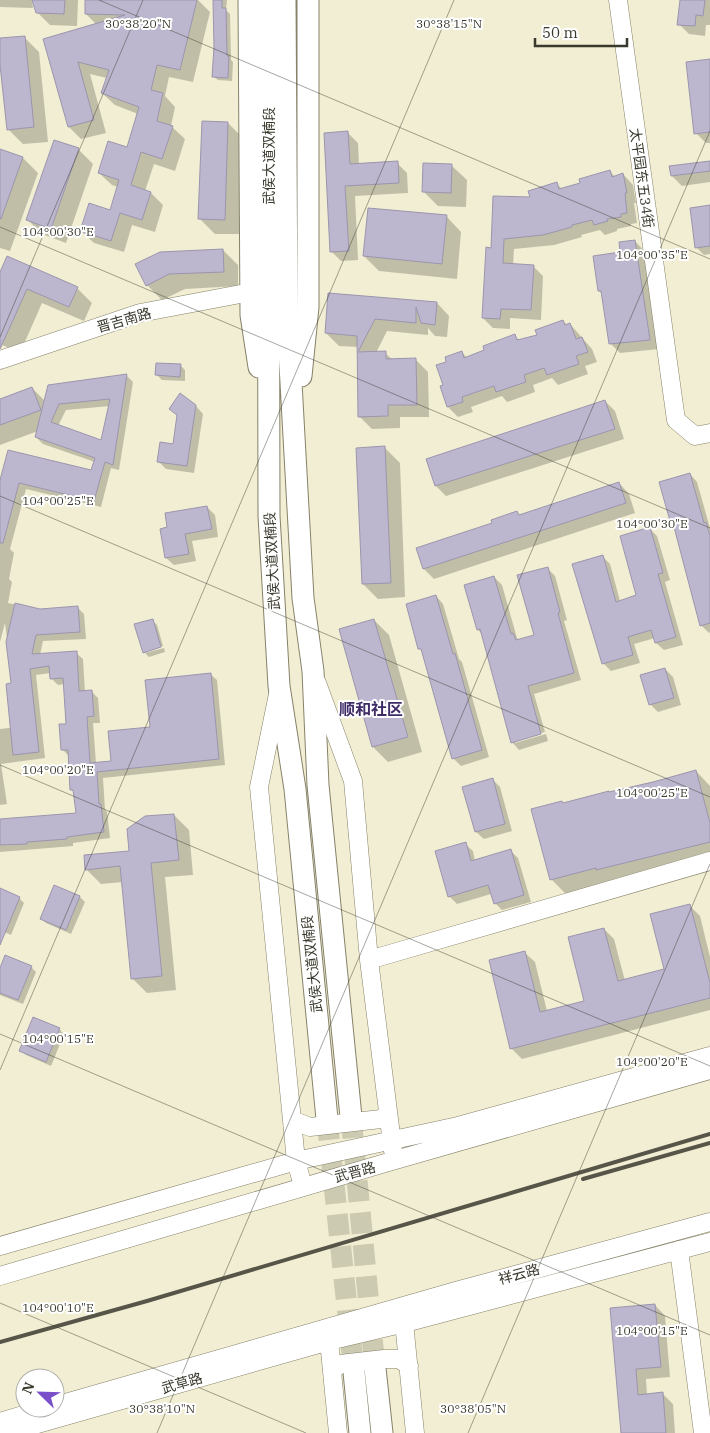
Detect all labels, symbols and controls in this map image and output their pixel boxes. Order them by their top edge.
scale bar [535,15,628,47]
text: 30°38'20"N [105,16,171,31]
text: 30°38'15"N [416,16,482,31]
text: 50 m [542,23,578,42]
street label: 武侯大道双楠段 [260,107,278,205]
street label: 太平园东五34街 [626,127,658,229]
text: 104°00'30"E [22,224,94,239]
text: 104°00'35"E [616,247,688,262]
street label: 晋吉南路 [95,304,153,336]
text: 104°00'25"E [22,493,94,508]
street label: 武侯大道双楠段 [260,512,284,610]
text: 104°00'30"E [616,516,688,531]
district label: 顺和社区 [339,699,403,719]
text: 104°00'20"E [22,762,94,777]
text: 104°00'25"E [616,785,688,800]
street label: 武侯大道双楠段 [298,914,326,1014]
text: 104°00'15"E [22,1031,94,1046]
text: 104°00'20"E [616,1054,688,1069]
street label: 武晋路 [332,1158,378,1186]
street label: 祥云路 [496,1260,542,1288]
text: 104°00'10"E [22,1300,94,1315]
text: 104°00'15"E [616,1323,688,1338]
north arrow [15,1368,65,1418]
street label: 武草路 [159,1369,205,1397]
text: N [18,1379,38,1397]
text: 30°38'10"N [129,1401,195,1416]
text: 30°38'05"N [440,1401,506,1416]

